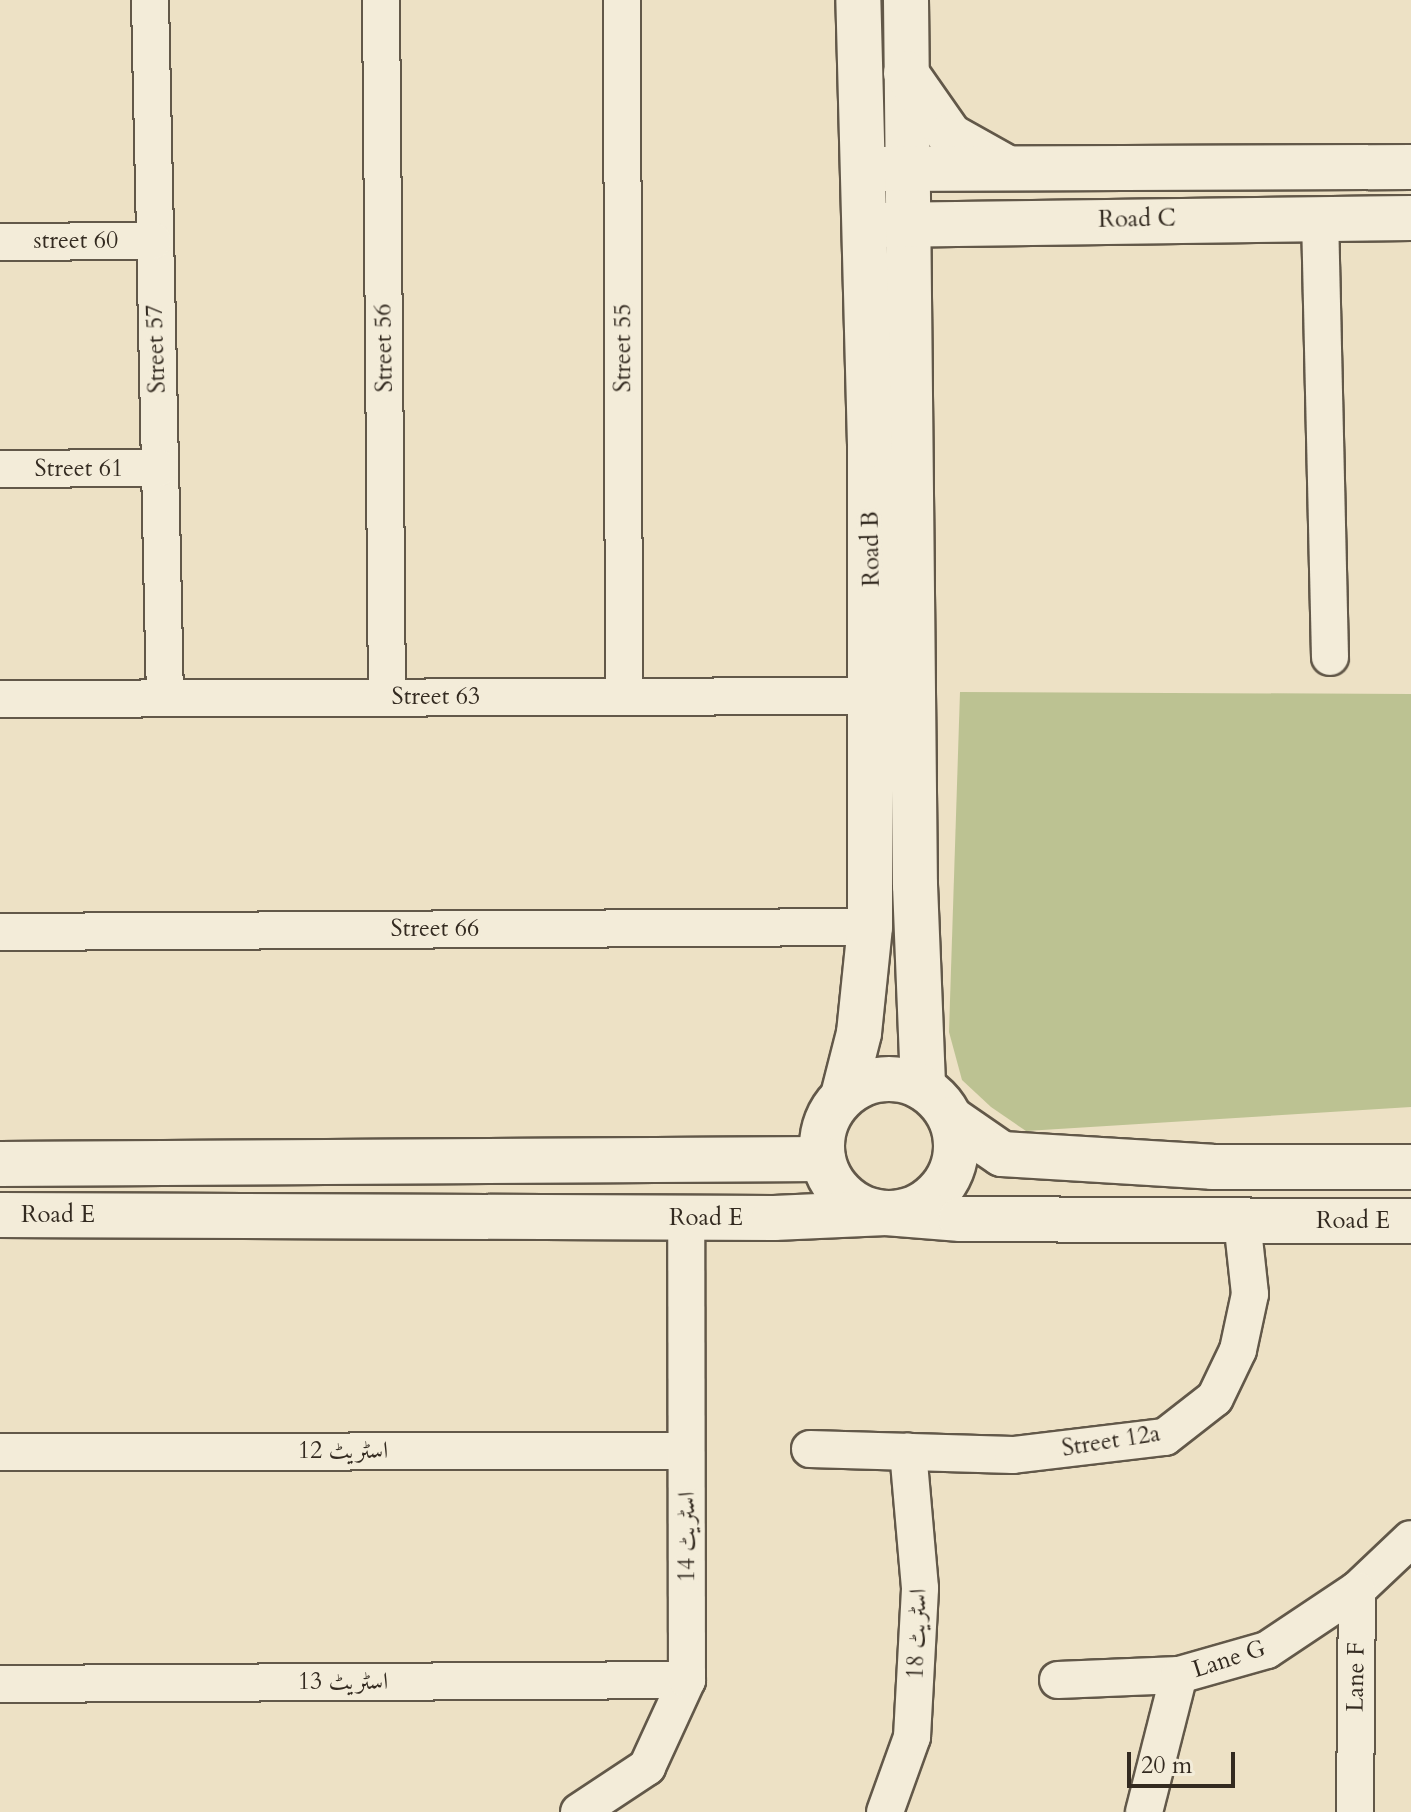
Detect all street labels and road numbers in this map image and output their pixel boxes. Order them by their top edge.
street label: Road C [1098,204,1176,234]
street label: street 60 [34,227,118,255]
street label: Street 56 [369,303,399,393]
street label: Street 57 [140,304,172,394]
street label: Street 55 [609,304,637,392]
street label: Street 61 [35,455,123,483]
street label: Road B [856,511,886,587]
street label: Street 63 [392,683,480,711]
street label: Street 66 [391,915,479,943]
street label: Road E [21,1201,95,1229]
street label: Road E [669,1204,743,1232]
street label: Road E [1316,1207,1390,1235]
street label: Street 12a [1060,1419,1162,1463]
street label: اسٹریٹ 12 [298,1437,388,1465]
street label: اسٹریٹ 14 [673,1492,701,1582]
street label: اسٹریٹ 18 [901,1588,933,1680]
street label: Lane G [1189,1634,1269,1684]
street label: Lane F [1341,1642,1371,1712]
street label: اسٹریٹ 13 [298,1668,388,1696]

